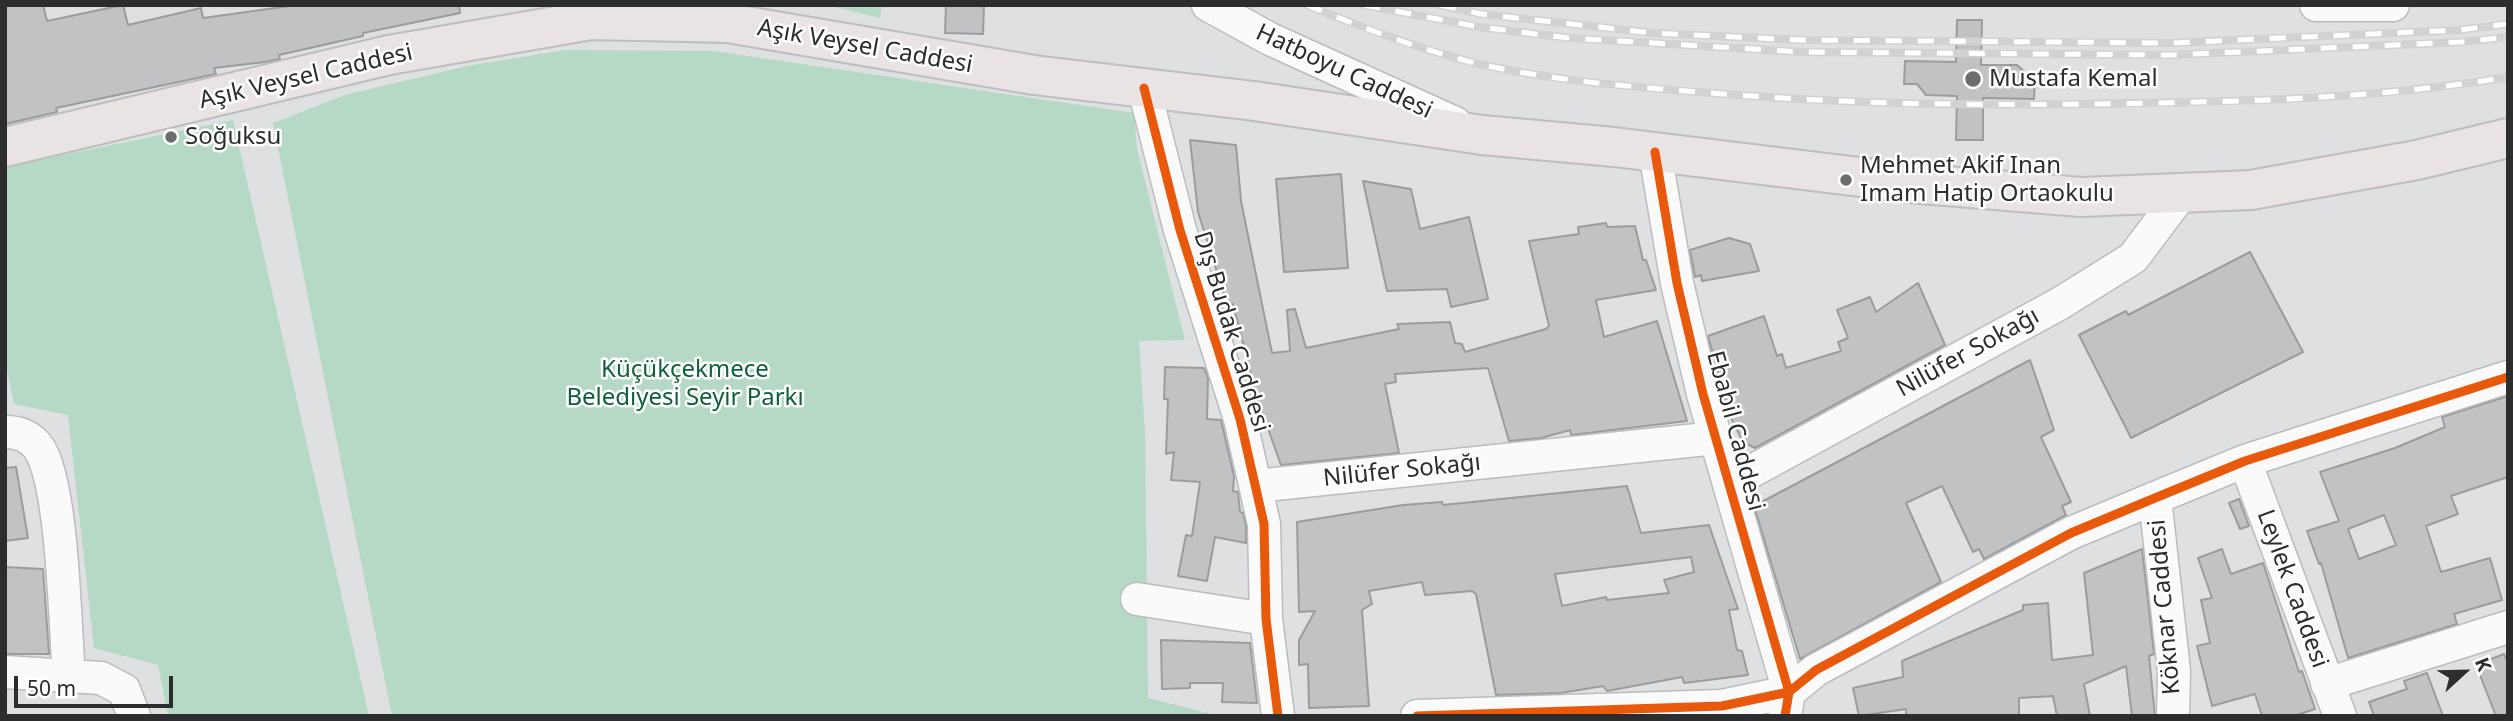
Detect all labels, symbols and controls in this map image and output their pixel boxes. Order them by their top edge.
street label: Aşık Veysel Caddesi [755,14,975,80]
street label: Hatboyu Caddesi [1251,19,1437,125]
street label: Aşık Veysel Caddesi [196,38,416,116]
place label: Mustafa Kemal [1989,65,2158,93]
marker: Mustafa Kemal [1963,69,1983,89]
place label: Soğuksu [185,123,281,151]
marker: Soğuksu [163,129,179,145]
place label: Mehmet Akif Inan Imam Hatip Ortaokulu [1860,152,2114,208]
marker: Mehmet Akif Inan Imam Hatip Ortaokulu [1838,172,1854,188]
street label: Dış Budak Caddesi [1187,228,1275,436]
street label: Nilüfer Sokağı [1892,302,2044,404]
street label: Ebabil Caddesi [1700,348,1770,514]
park label: Küçükçekmece Belediyesi Seyir Parkı [566,356,804,412]
street label: Nilüfer Sokağı [1322,448,1482,494]
street label: Leylek Caddesi [2250,506,2334,672]
street label: Köknar Caddesi [2143,518,2187,696]
north arrow [2429,637,2499,707]
text: K [2469,653,2498,675]
scale bar [18,662,177,706]
text: 50 m [27,674,76,702]

